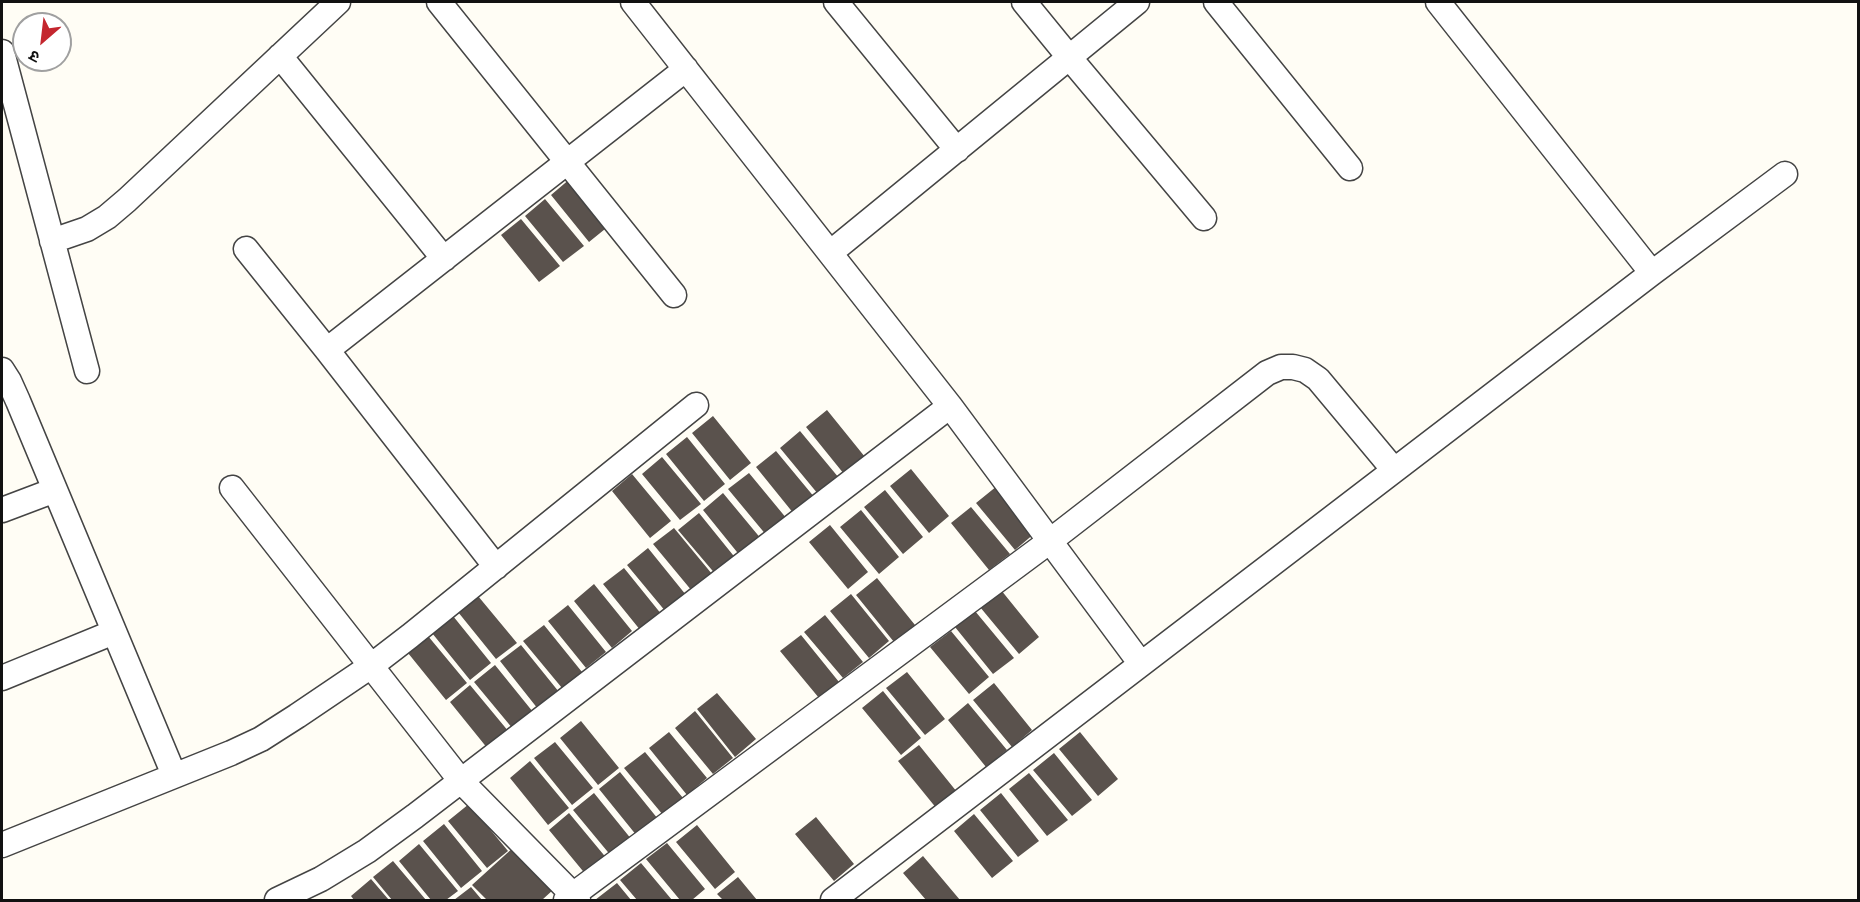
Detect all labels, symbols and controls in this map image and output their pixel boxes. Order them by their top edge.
north arrow [12,12,72,72]
text: उ [26,46,43,67]

